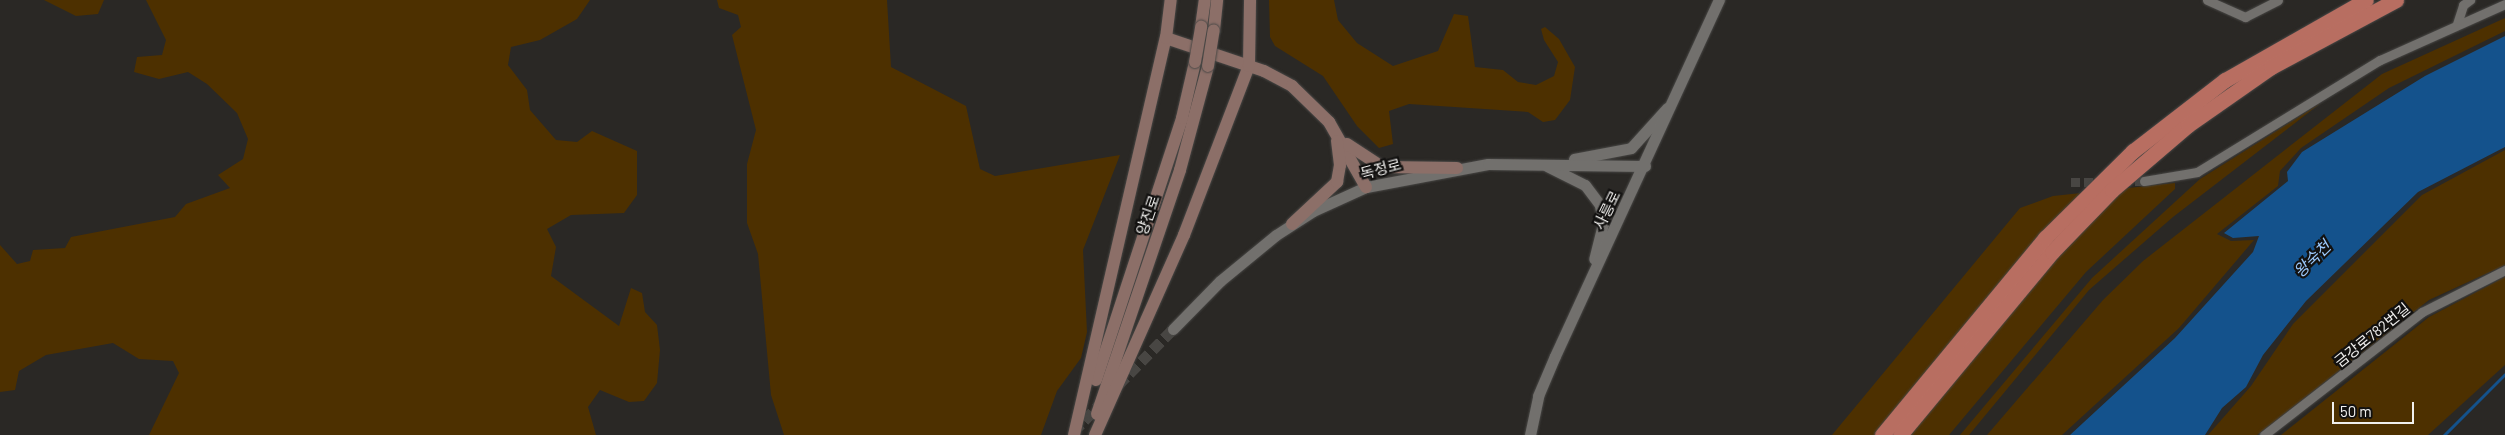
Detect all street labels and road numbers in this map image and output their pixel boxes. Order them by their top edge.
street label: 독정로 [1359,155,1403,183]
street label: 사릉로 [1590,187,1624,233]
street label: 양진로 [1133,192,1163,238]
street label: 금강로782번길 [2331,299,2413,371]

